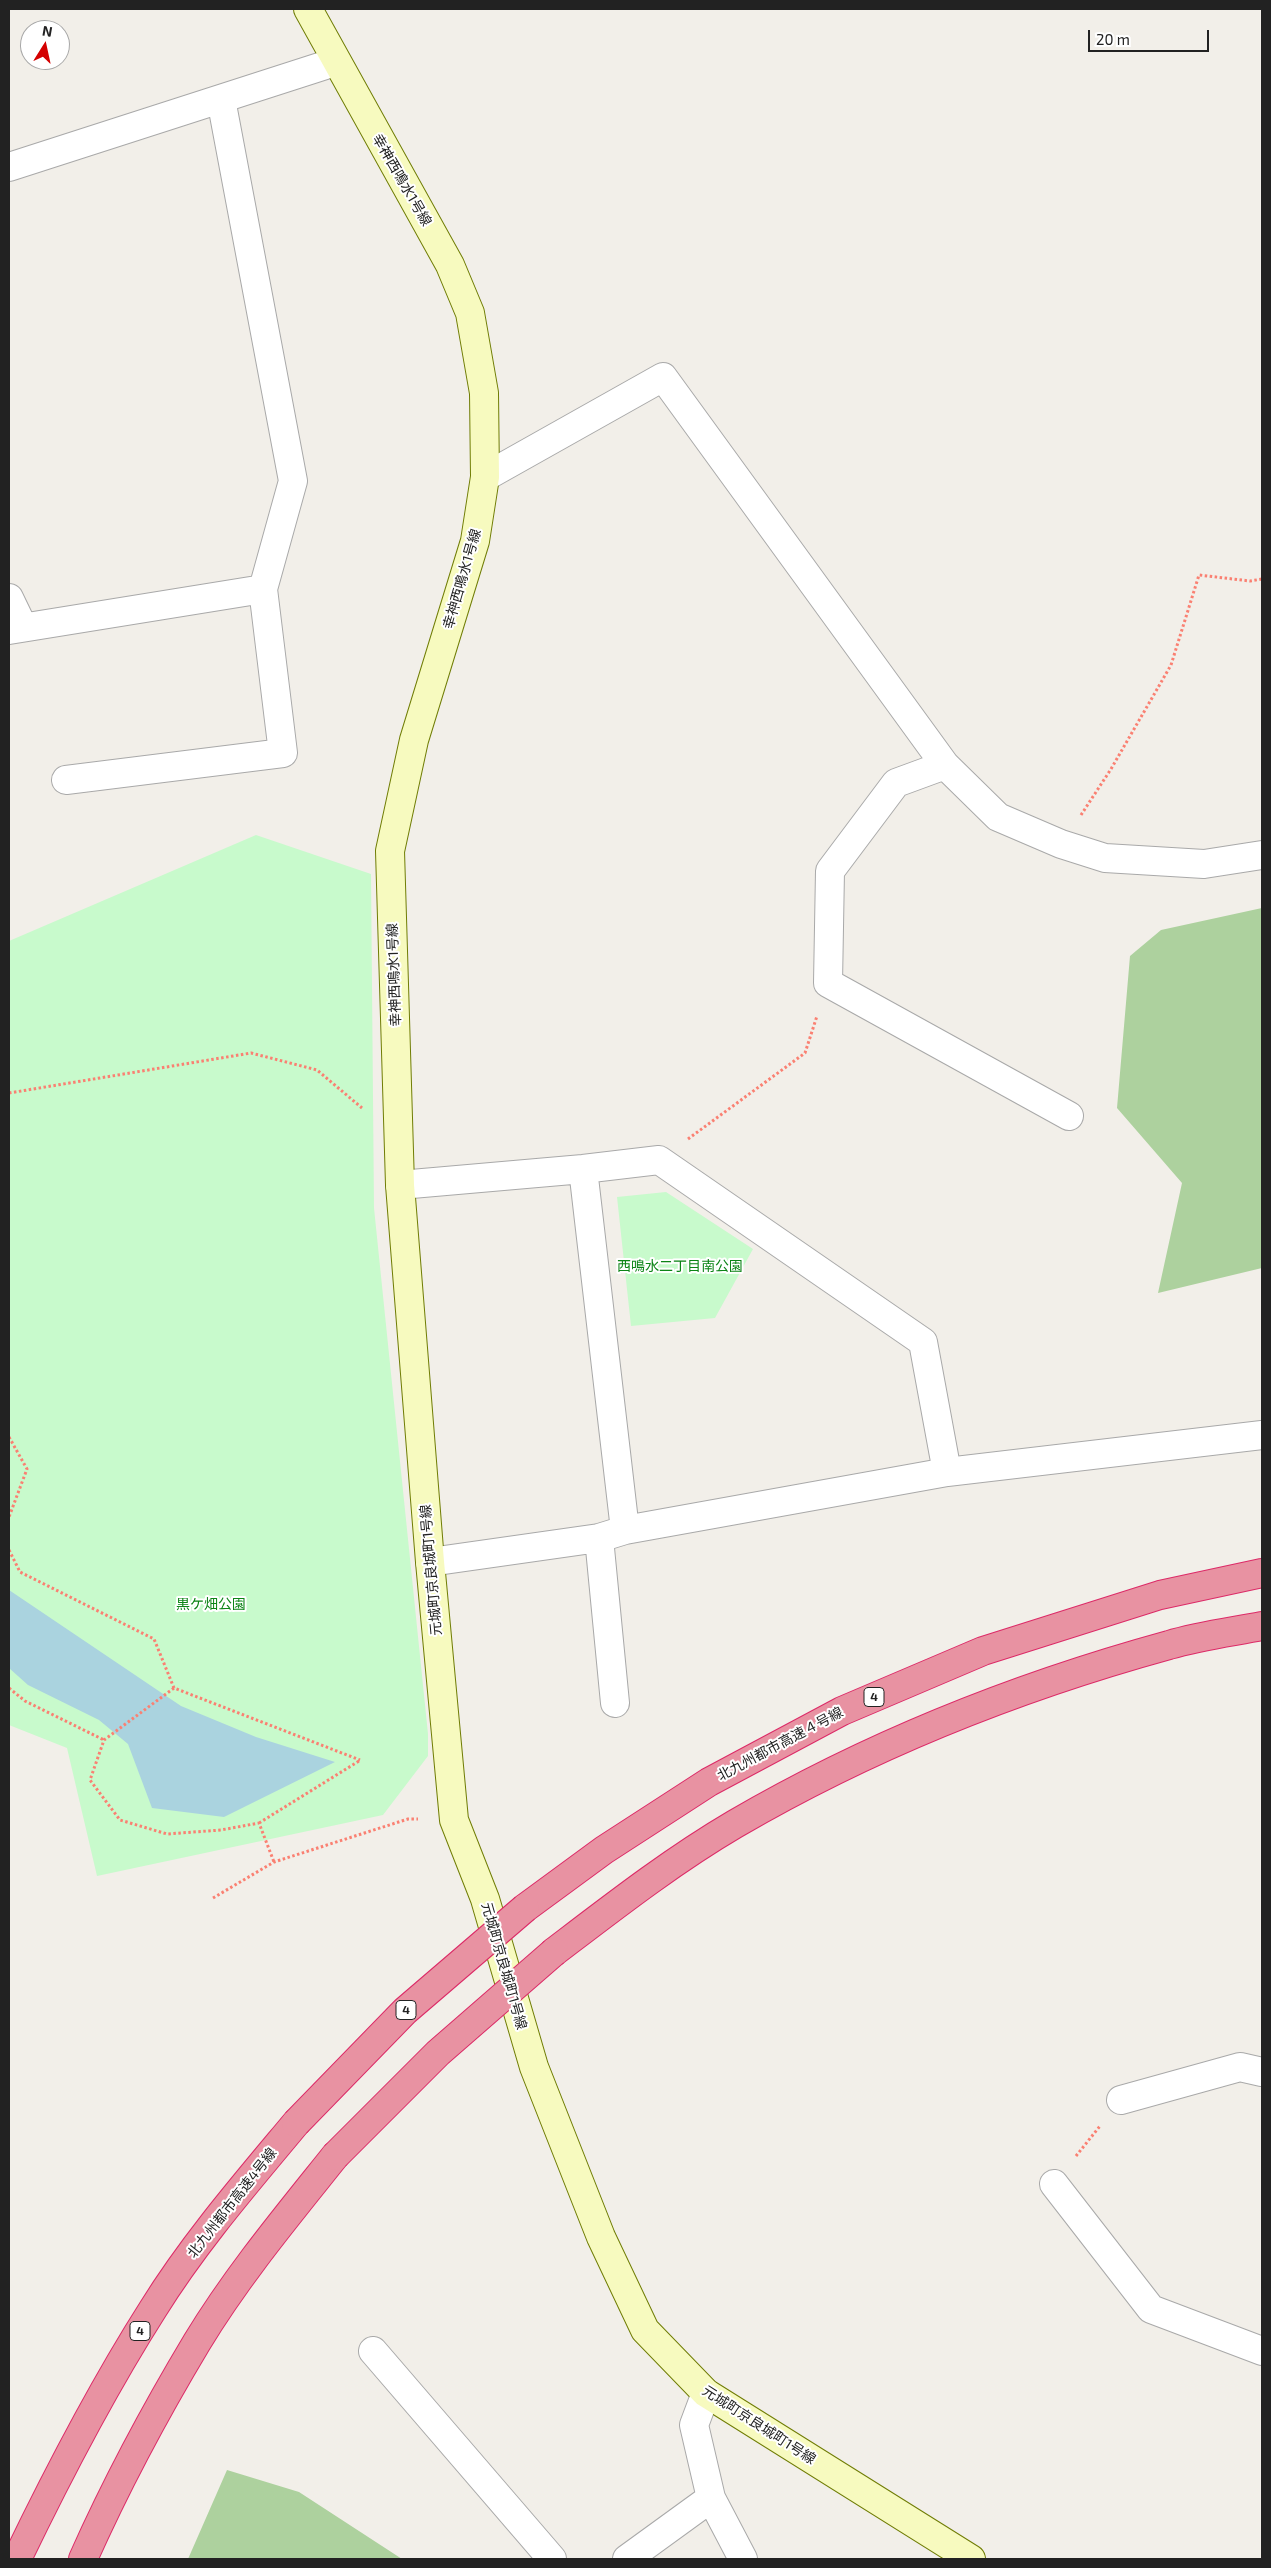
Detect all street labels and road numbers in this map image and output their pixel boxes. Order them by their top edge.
street label: 幸神西鳴水1号線 [369,131,435,229]
street label: 幸神西鳴水1号線 [440,527,484,631]
street label: 幸神西鳴水1号線 [384,923,404,1027]
street label: 元城町京良城町1号線 [417,1504,445,1636]
road number: 4 [864,1688,884,1706]
street label: 北九州都市高速４号線 [714,1704,846,1784]
street label: 元城町京良城町1号線 [478,1900,530,2032]
road number: 4 [396,2000,416,2020]
street label: 北九州都市高速4号線 [184,2145,280,2261]
road number: 4 [130,2322,150,2340]
street label: 元城町京良城町1号線 [699,2382,819,2468]

